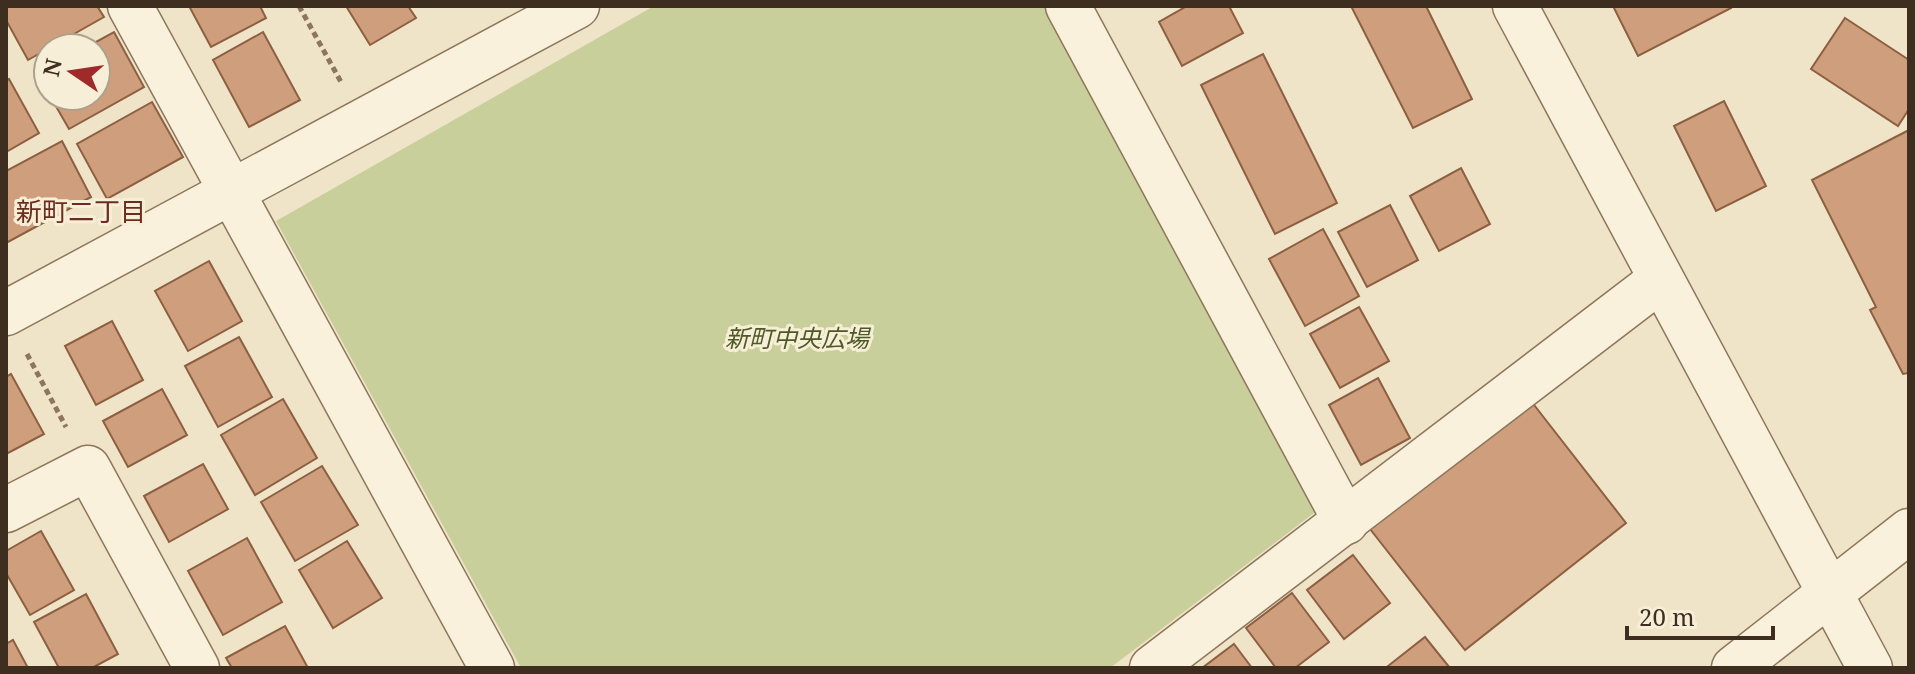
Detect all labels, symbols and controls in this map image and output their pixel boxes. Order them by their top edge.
north arrow [32,32,112,112]
text: N [35,55,68,79]
district label: 新町二丁目 [16,193,146,229]
park label: 新町中央広場 [725,321,872,354]
scale bar [1627,590,1773,640]
text: 20 m [1639,600,1695,633]

